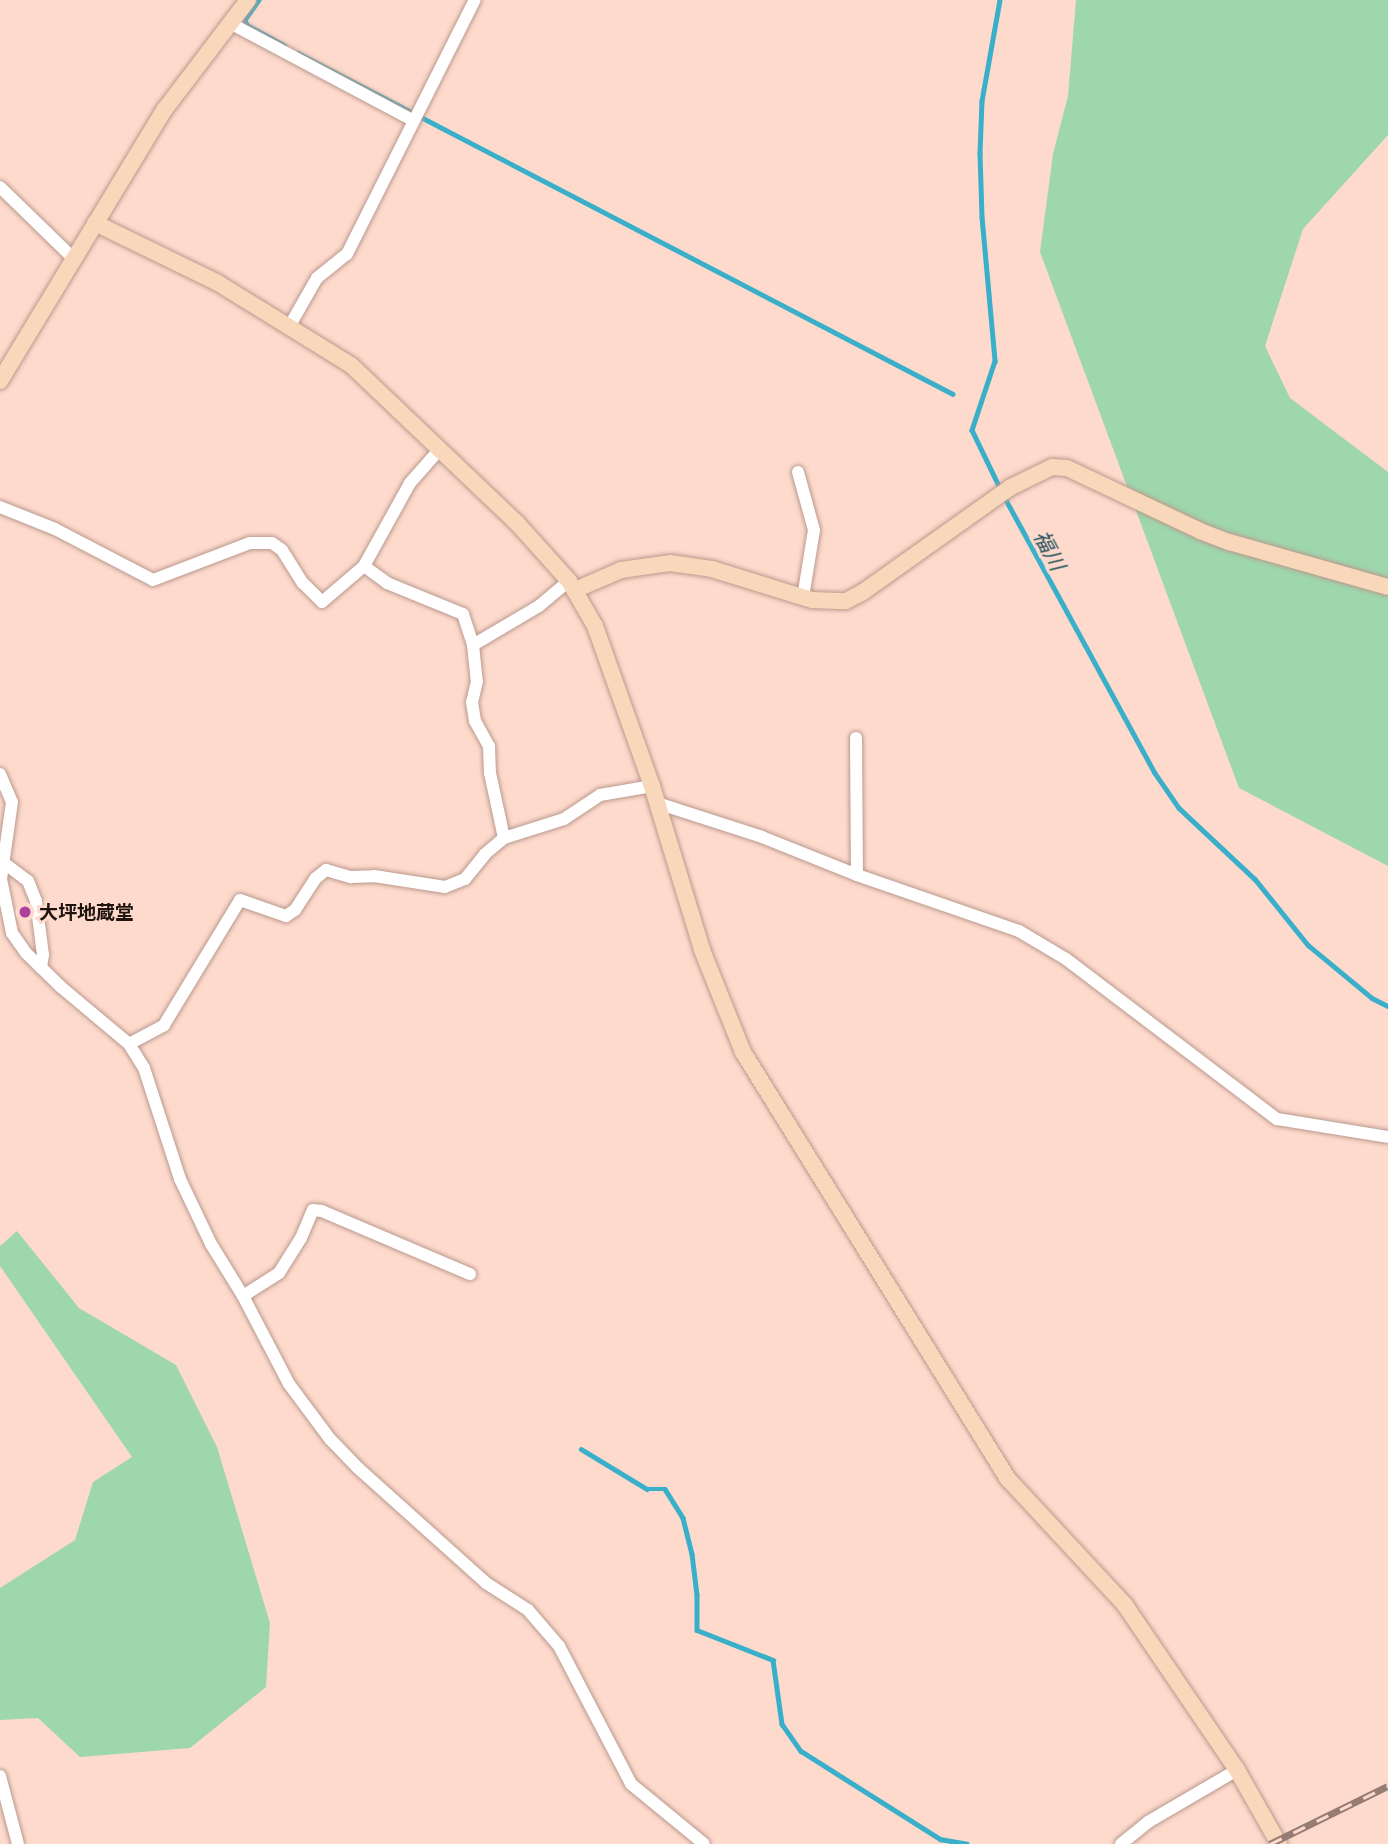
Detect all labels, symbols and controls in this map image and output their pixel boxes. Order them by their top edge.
water label: 福川 [1029,526,1071,574]
place label: 大坪地蔵堂 [39,901,134,923]
marker: 大坪地蔵堂 [17,904,33,920]

